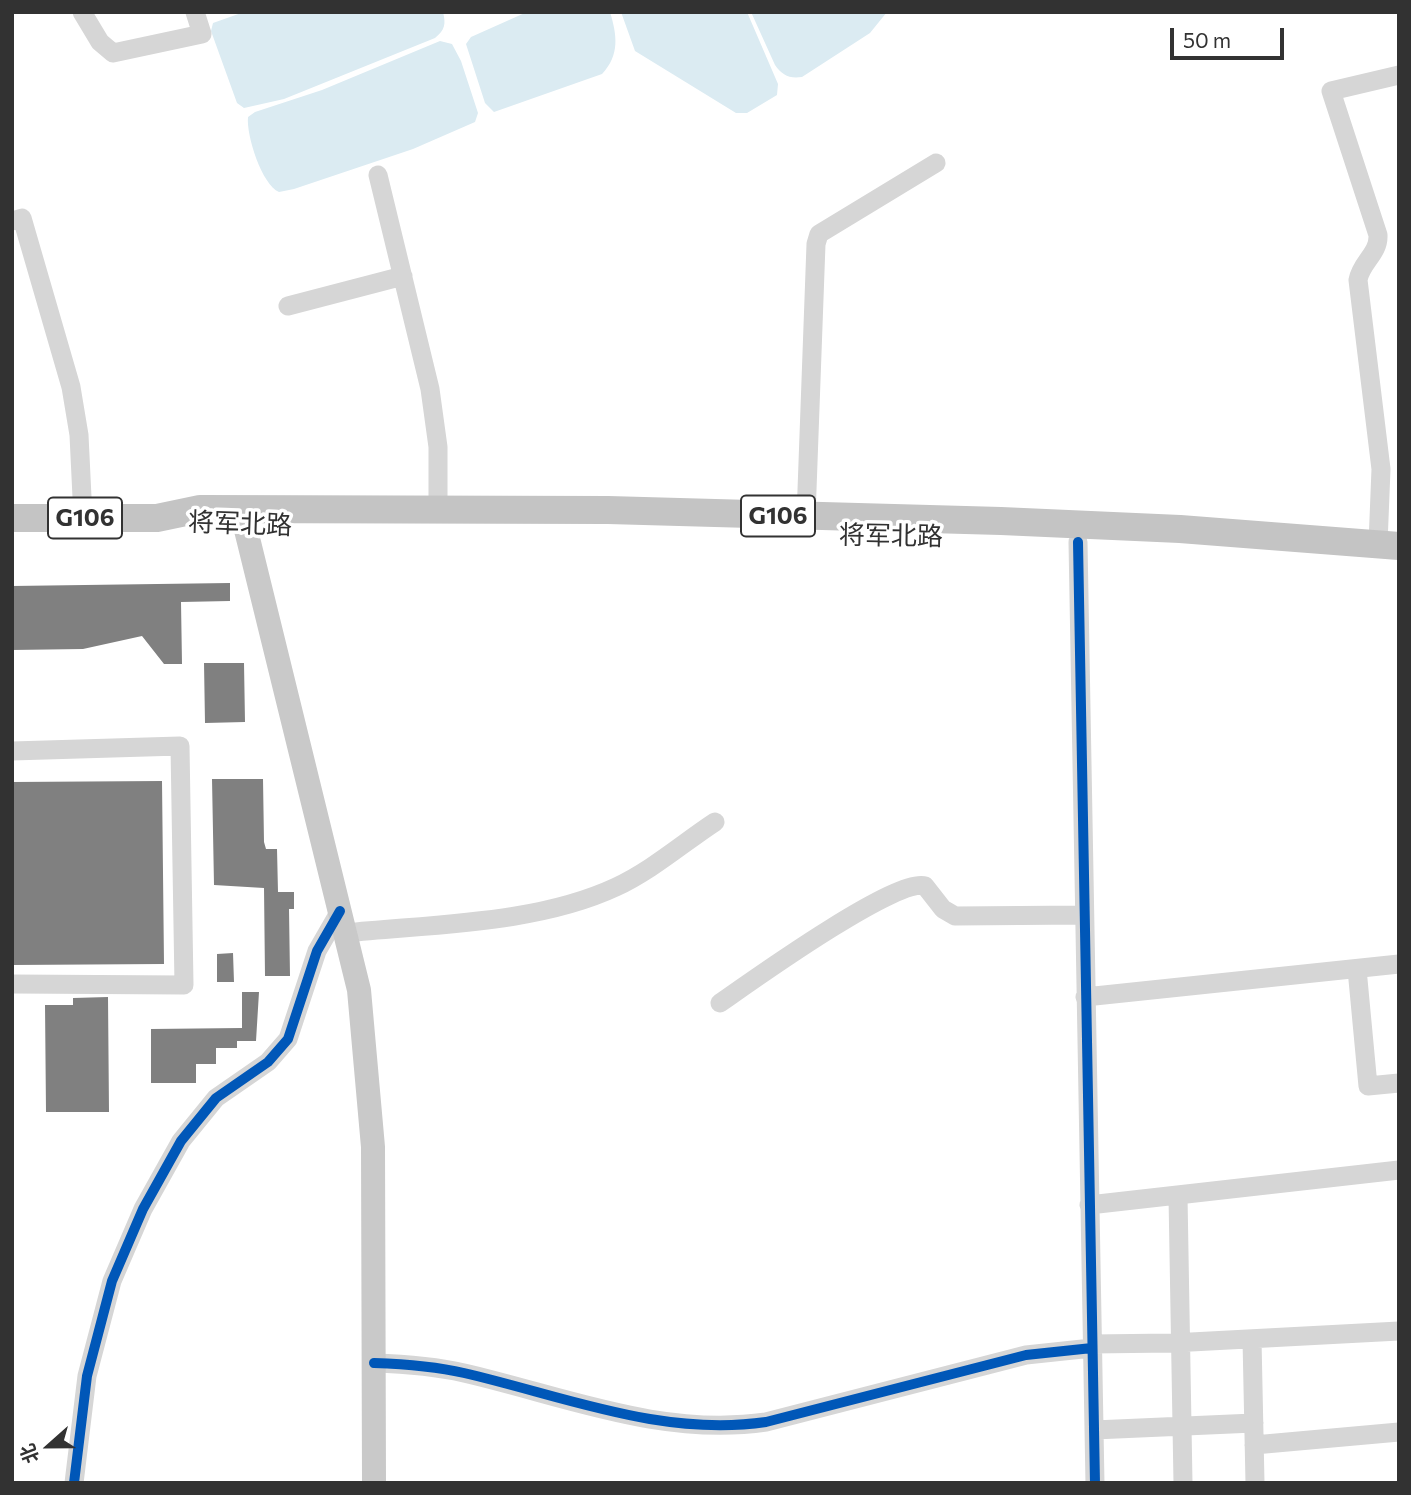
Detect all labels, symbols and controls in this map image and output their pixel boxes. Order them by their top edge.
scale bar [1173,14,1287,58]
text: 50 m [1183,27,1231,52]
road number: G106 [741,495,815,536]
road number: G106 [48,498,122,538]
street label: 将军北路 [187,507,293,541]
street label: 将军北路 [839,519,943,553]
north arrow [14,1411,84,1481]
text: 北 [15,1441,43,1467]

